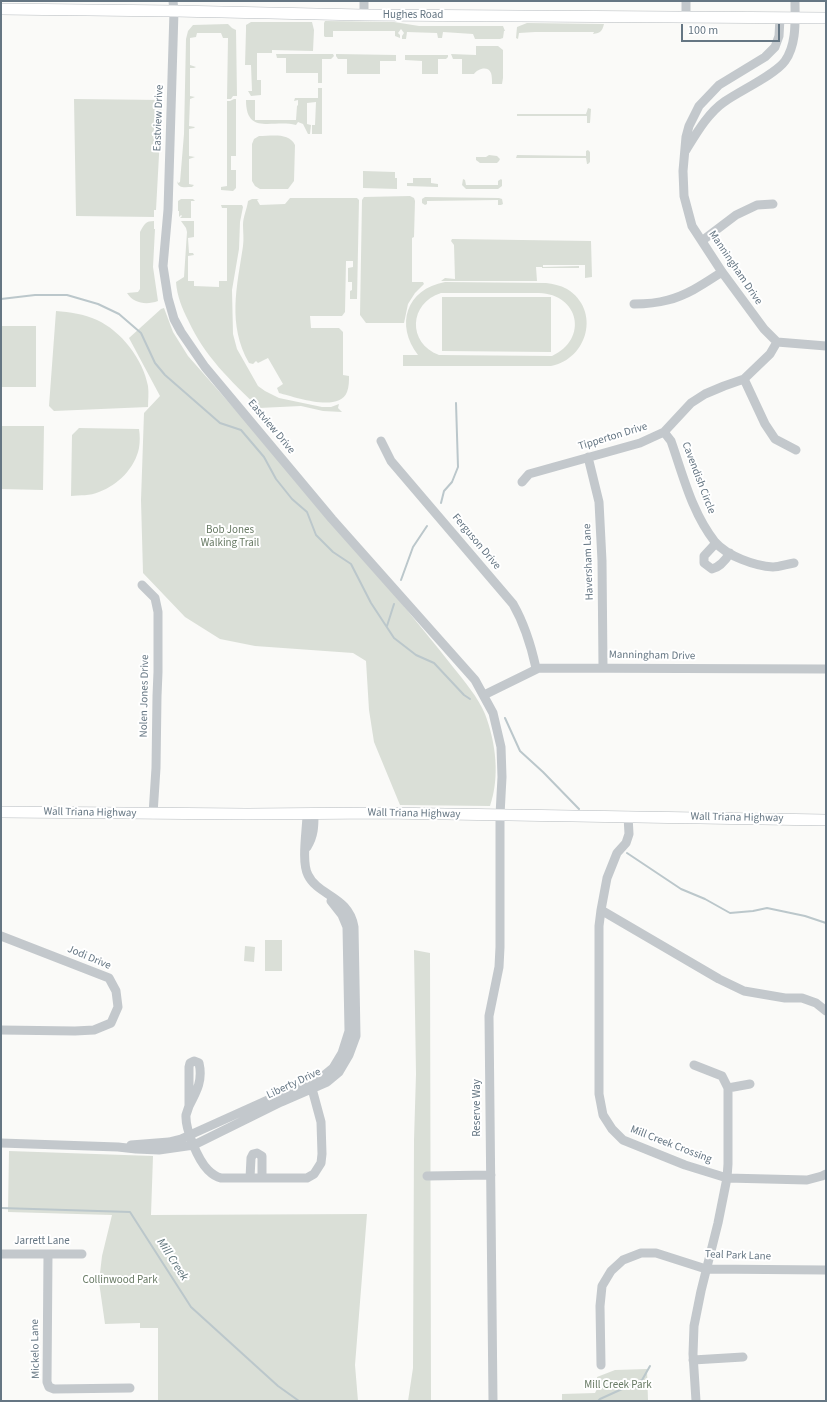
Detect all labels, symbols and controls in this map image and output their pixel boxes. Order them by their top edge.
street label: Hughes Road [383,9,443,23]
scale bar [683,16,782,42]
text: 100 m [688,22,718,39]
street label: Eastview Drive [151,84,167,152]
street label: Manningham Drive [705,228,765,308]
street label: Eastview Drive [244,397,298,457]
street label: Tipperton Drive [577,420,649,454]
street label: Cavendish Circle [678,440,718,516]
street label: Ferguson Drive [449,511,503,573]
street label: Haversham Lane [581,523,597,601]
park label: Bob Jones Walking Trail [201,524,259,550]
street label: Manningham Drive [609,649,695,663]
street label: Nolen Jones Drive [138,654,152,738]
street label: Wall Triana Highway [43,806,137,820]
street label: Wall Triana Highway [367,807,461,821]
street label: Wall Triana Highway [690,811,784,825]
street label: Jodi Drive [65,943,113,973]
street label: Liberty Drive [265,1066,323,1102]
street label: Reserve Way [471,1079,485,1137]
street label: Mill Creek Crossing [628,1123,714,1167]
street label: Jarrett Lane [14,1235,70,1249]
water label: Mill Creek [153,1236,191,1284]
street label: Teal Park Lane [705,1248,771,1264]
park label: Collinwood Park [82,1274,158,1288]
street label: Mickelo Lane [29,1319,43,1379]
park label: Mill Creek Park [584,1379,652,1393]

